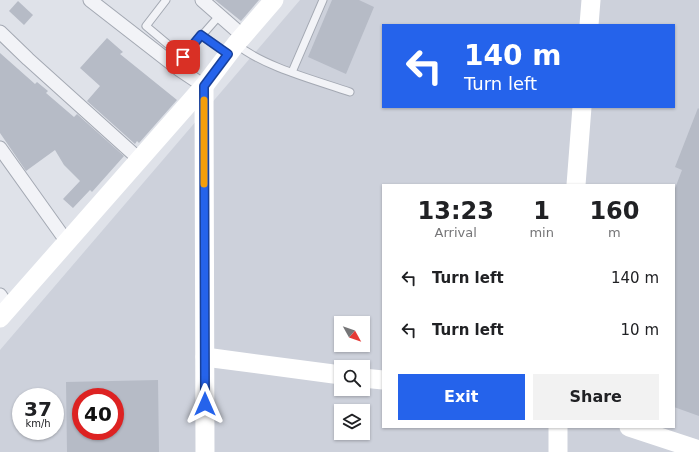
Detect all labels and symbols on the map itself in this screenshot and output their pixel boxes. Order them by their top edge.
pin [166,40,200,74]
north arrow [334,316,370,352]
position arrow [184,383,226,425]
speed limit sign: 40 [72,388,124,440]

